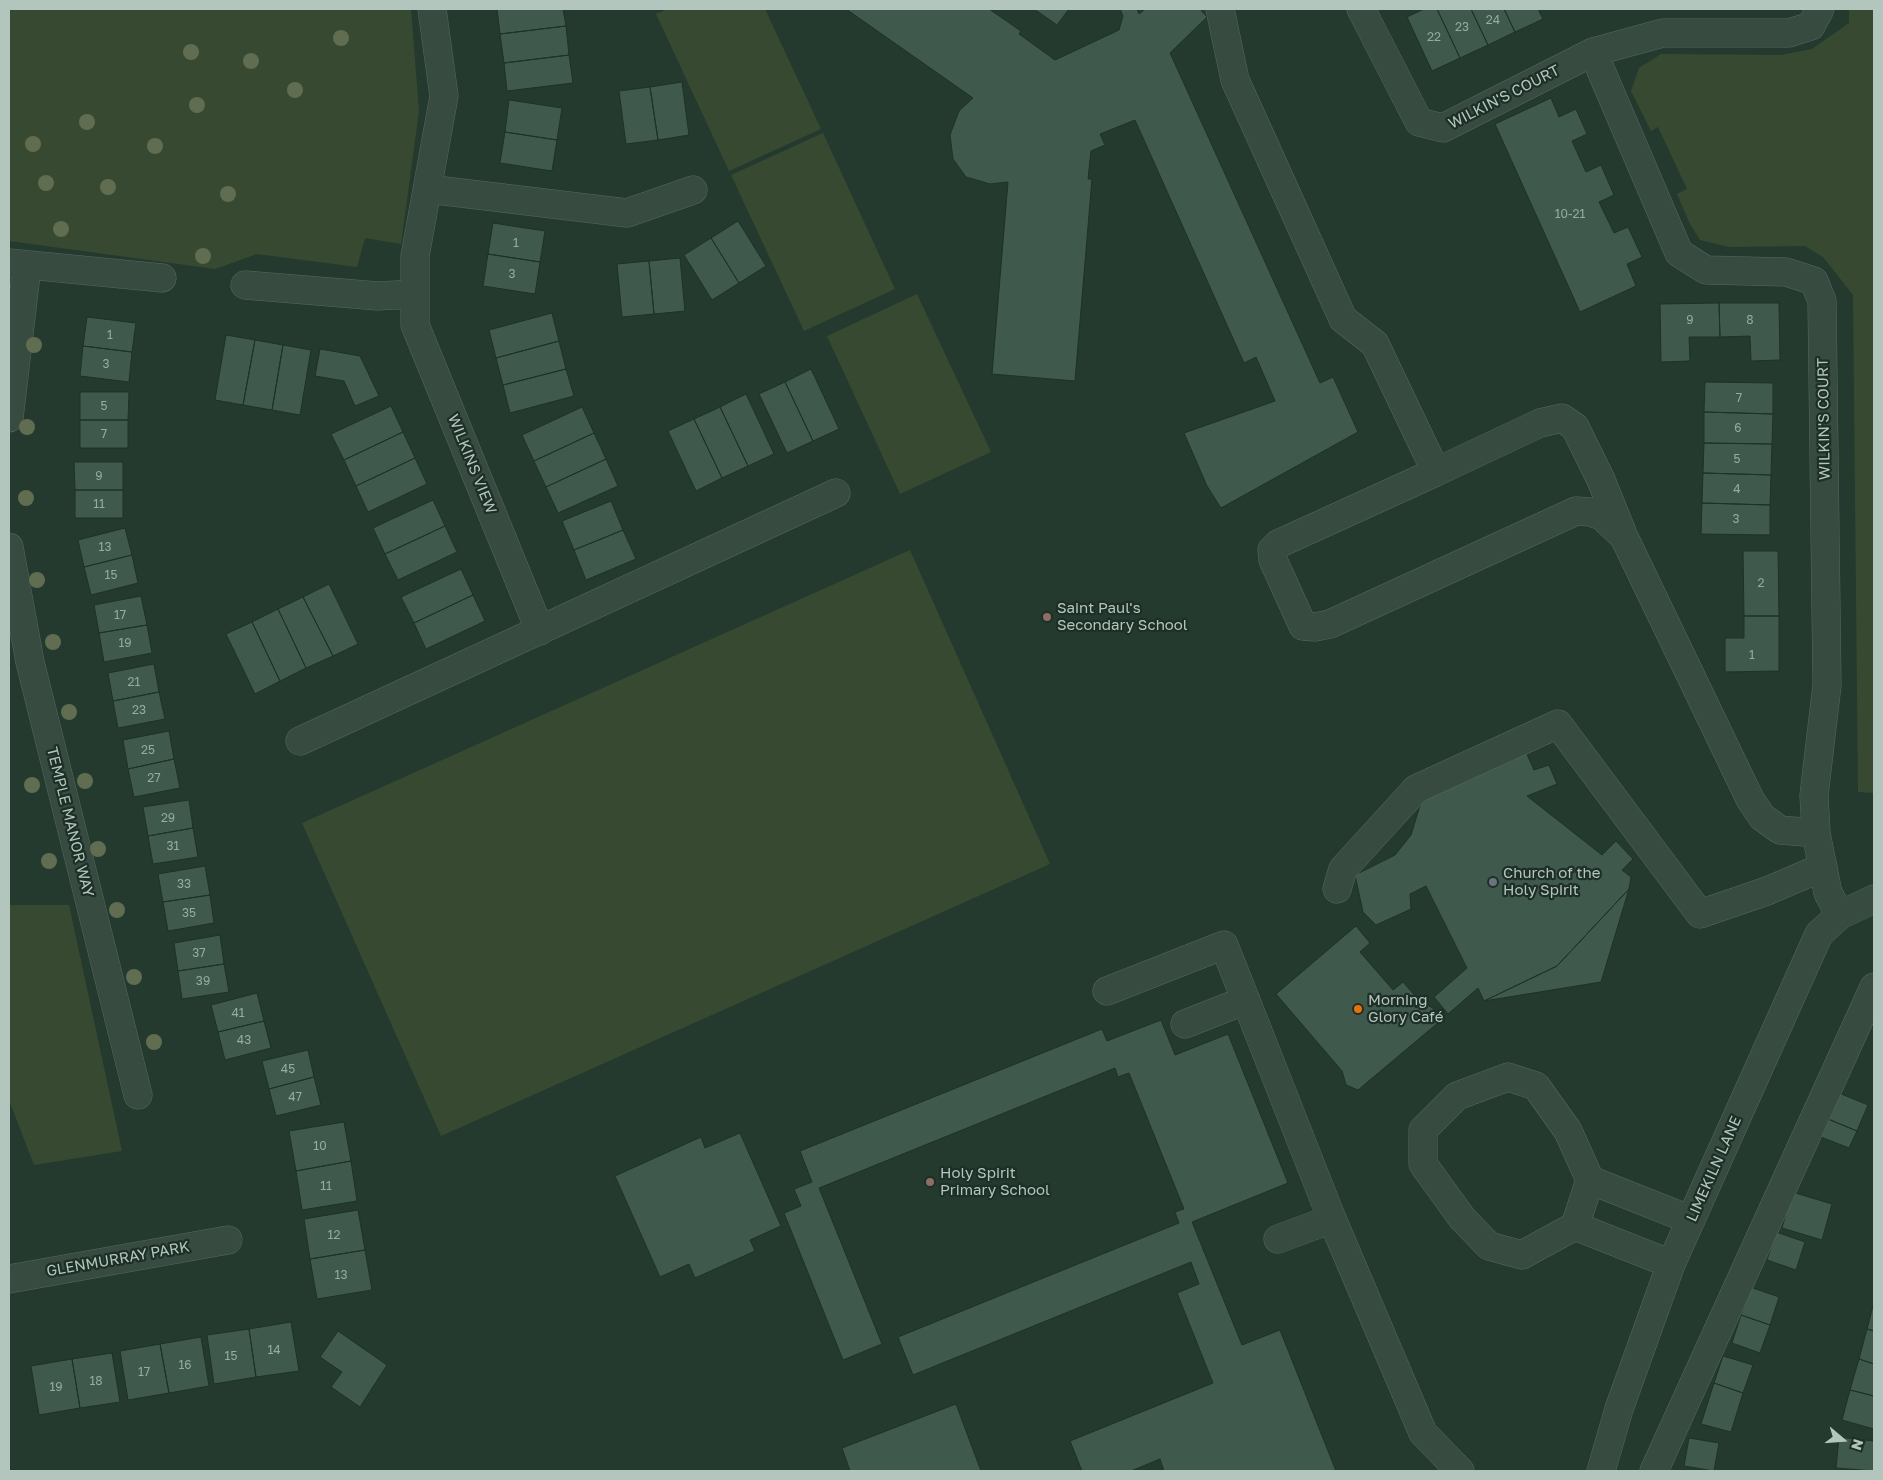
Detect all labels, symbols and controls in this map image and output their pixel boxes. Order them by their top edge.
house number: 24 [1486,13,1500,27]
house number: 23 [1455,20,1469,34]
house number: 22 [1427,30,1441,44]
street label: WILKIN'S COURT [1445,61,1563,133]
house number: 10-21 [1555,207,1585,221]
house number: 1 [513,236,519,250]
house number: 3 [508,267,516,281]
house number: 9 [1686,313,1694,327]
house number: 8 [1746,313,1754,327]
house number: 1 [107,328,113,342]
house number: 3 [102,357,110,371]
street label: WILKIN'S COURT [1814,358,1834,480]
house number: 7 [1736,391,1742,405]
house number: 5 [101,399,107,413]
street label: WILKINS VIEW [444,412,500,516]
house number: 6 [1734,421,1742,435]
house number: 7 [101,427,107,441]
house number: 5 [1734,452,1740,466]
house number: 9 [95,469,103,483]
house number: 4 [1733,482,1741,496]
house number: 11 [93,497,105,511]
house number: 3 [1732,512,1740,526]
house number: 13 [99,540,111,554]
house number: 15 [105,568,117,582]
house number: 2 [1758,576,1764,590]
place label: Saint Paul's Secondary School [1057,599,1188,634]
house number: 17 [114,608,126,622]
marker: Saint Paul's Secondary School [1041,611,1053,623]
house number: 19 [118,636,132,650]
house number: 1 [1749,648,1755,662]
house number: 21 [128,675,140,689]
house number: 23 [132,703,146,717]
house number: 25 [141,743,155,757]
street label: TEMPLE MANOR WAY [43,745,97,899]
house number: 27 [147,771,161,785]
house number: 29 [161,811,175,825]
house number: 31 [167,839,179,853]
place label: Church of the Holy Spirit [1503,864,1600,899]
marker: Church of the Holy Spirit [1487,876,1499,888]
house number: 33 [177,877,191,891]
house number: 35 [182,906,196,920]
house number: 37 [192,946,206,960]
house number: 39 [196,974,210,988]
place label: Morning Glory Café [1368,991,1443,1026]
marker: Morning Glory Café [1352,1003,1364,1015]
house number: 41 [231,1006,245,1020]
house number: 43 [237,1033,251,1047]
house number: 45 [281,1062,295,1076]
house number: 47 [288,1090,302,1104]
street label: LIMEKILN LANE [1683,1113,1745,1225]
house number: 10 [313,1139,327,1153]
place label: Holy Spirit Primary School [940,1164,1050,1199]
marker: Holy Spirit Primary School [924,1176,936,1188]
house number: 11 [320,1179,332,1193]
house number: 12 [328,1228,340,1242]
street label: GLENMURRAY PARK [45,1238,191,1280]
house number: 13 [335,1268,347,1282]
house number: 14 [267,1343,281,1357]
house number: 15 [225,1349,237,1363]
house number: 16 [178,1358,192,1372]
house number: 17 [138,1365,150,1379]
house number: 18 [89,1374,103,1388]
house number: 19 [49,1380,63,1394]
north arrow [1818,1415,1868,1465]
text: N [1848,1437,1867,1452]

